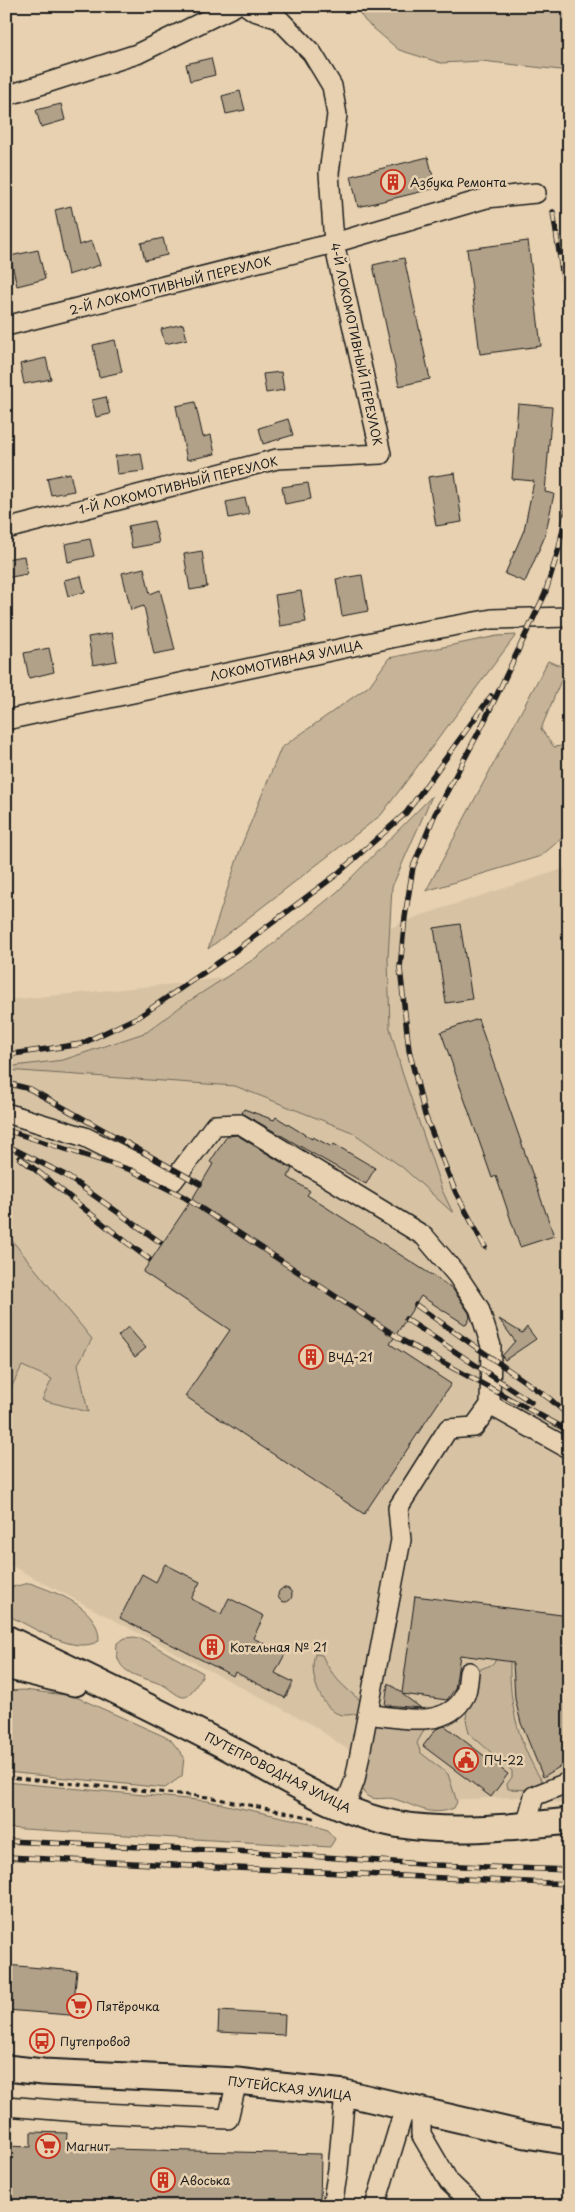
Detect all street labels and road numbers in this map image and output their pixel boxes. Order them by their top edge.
street label: 4-Й ЛОКОМОТИВНЫЙ ПЕРЕУЛОК [327,241,387,447]
street label: 2-Й ЛОКОМОТИВНЫЙ ПЕРЕУЛОК [67,251,273,319]
street label: 1-Й ЛОКОМОТИВНЫЙ ПЕРЕУЛОК [77,452,279,518]
street label: ЛОКОМОТИВНАЯ УЛИЦА [208,635,364,685]
street label: ПУТЕПРОВОДНАЯ УЛИЦА [202,1727,354,1817]
street label: ПУТЕЙСКАЯ УЛИЦА [227,2071,353,2105]

